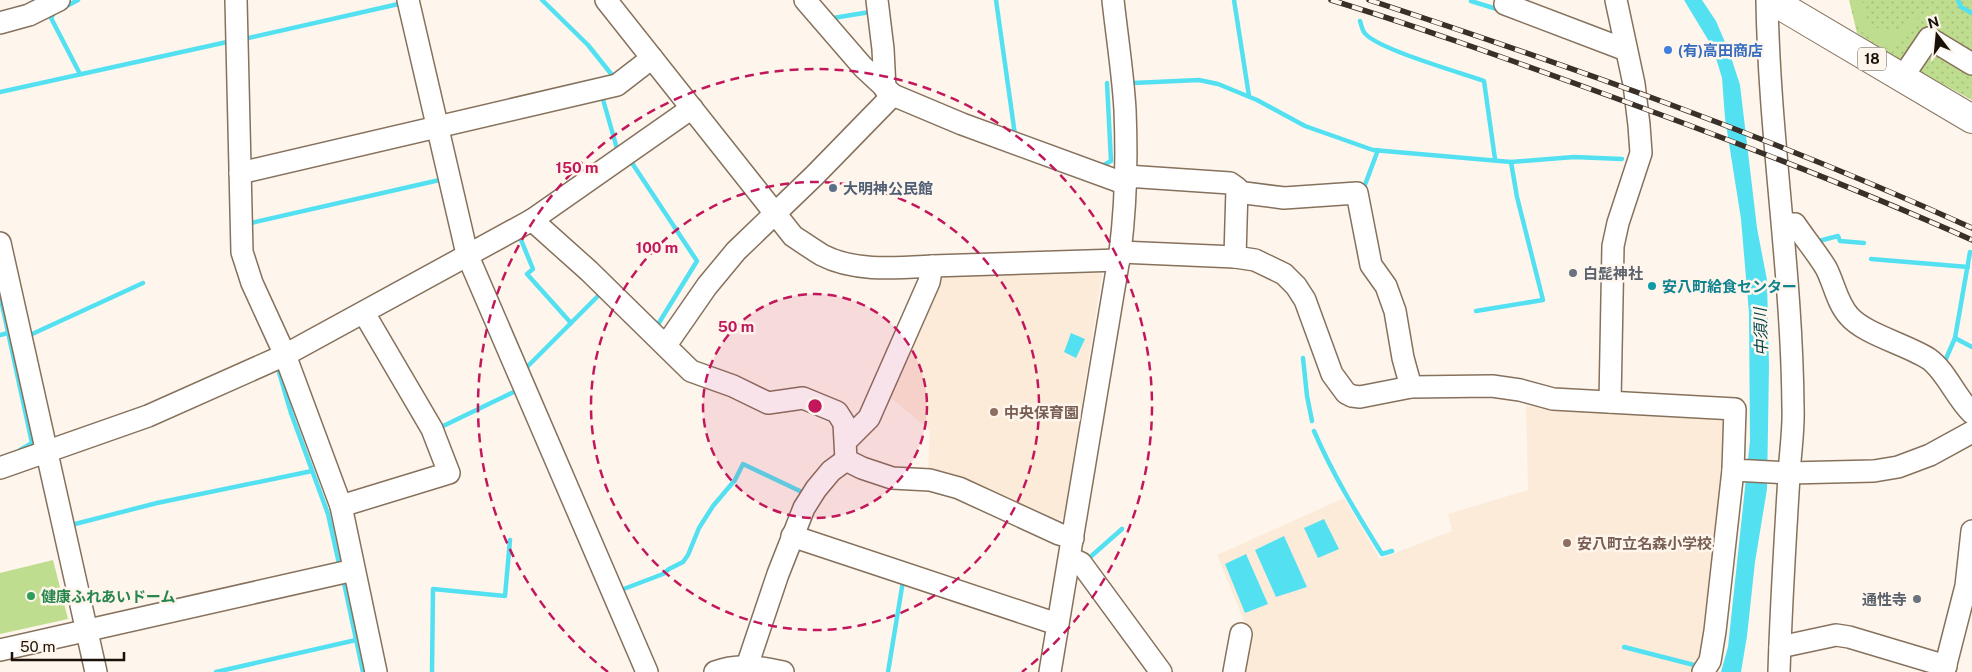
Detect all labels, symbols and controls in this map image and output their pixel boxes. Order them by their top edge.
north arrow [1912,10,1962,60]
text: N [1926,13,1941,32]
place label: (有)高田商店 [1678,42,1763,59]
marker: (有)高田商店 [1662,44,1674,56]
road number: 18 [1858,48,1886,70]
text: 150 m [555,159,599,176]
place label: 大明神公民館 [843,180,933,197]
marker: 大明神公民館 [827,182,839,194]
text: 100 m [636,239,678,256]
place label: 白髭神社 [1583,265,1643,282]
marker: 白髭神社 [1567,267,1579,279]
place label: 安八町給食センター [1662,278,1797,295]
marker: 安八町給食センター [1646,280,1658,292]
water label: 中須川 [1751,306,1771,356]
text: 50 m [718,318,754,335]
centre of rings [806,397,824,415]
place label: 中央保育園 [1004,404,1079,421]
marker: 中央保育園 [988,406,1000,418]
place label: 安八町立名森小学校 [1577,535,1712,552]
marker: 安八町立名森小学校 [1561,537,1573,549]
place label: 健康ふれあいドーム [41,588,176,605]
marker: 健康ふれあいドーム [25,590,37,602]
place label: 通性寺 [1862,591,1907,608]
marker: 通性寺 [1911,593,1923,605]
scale bar [12,630,125,662]
text: 50 m [20,638,55,655]

